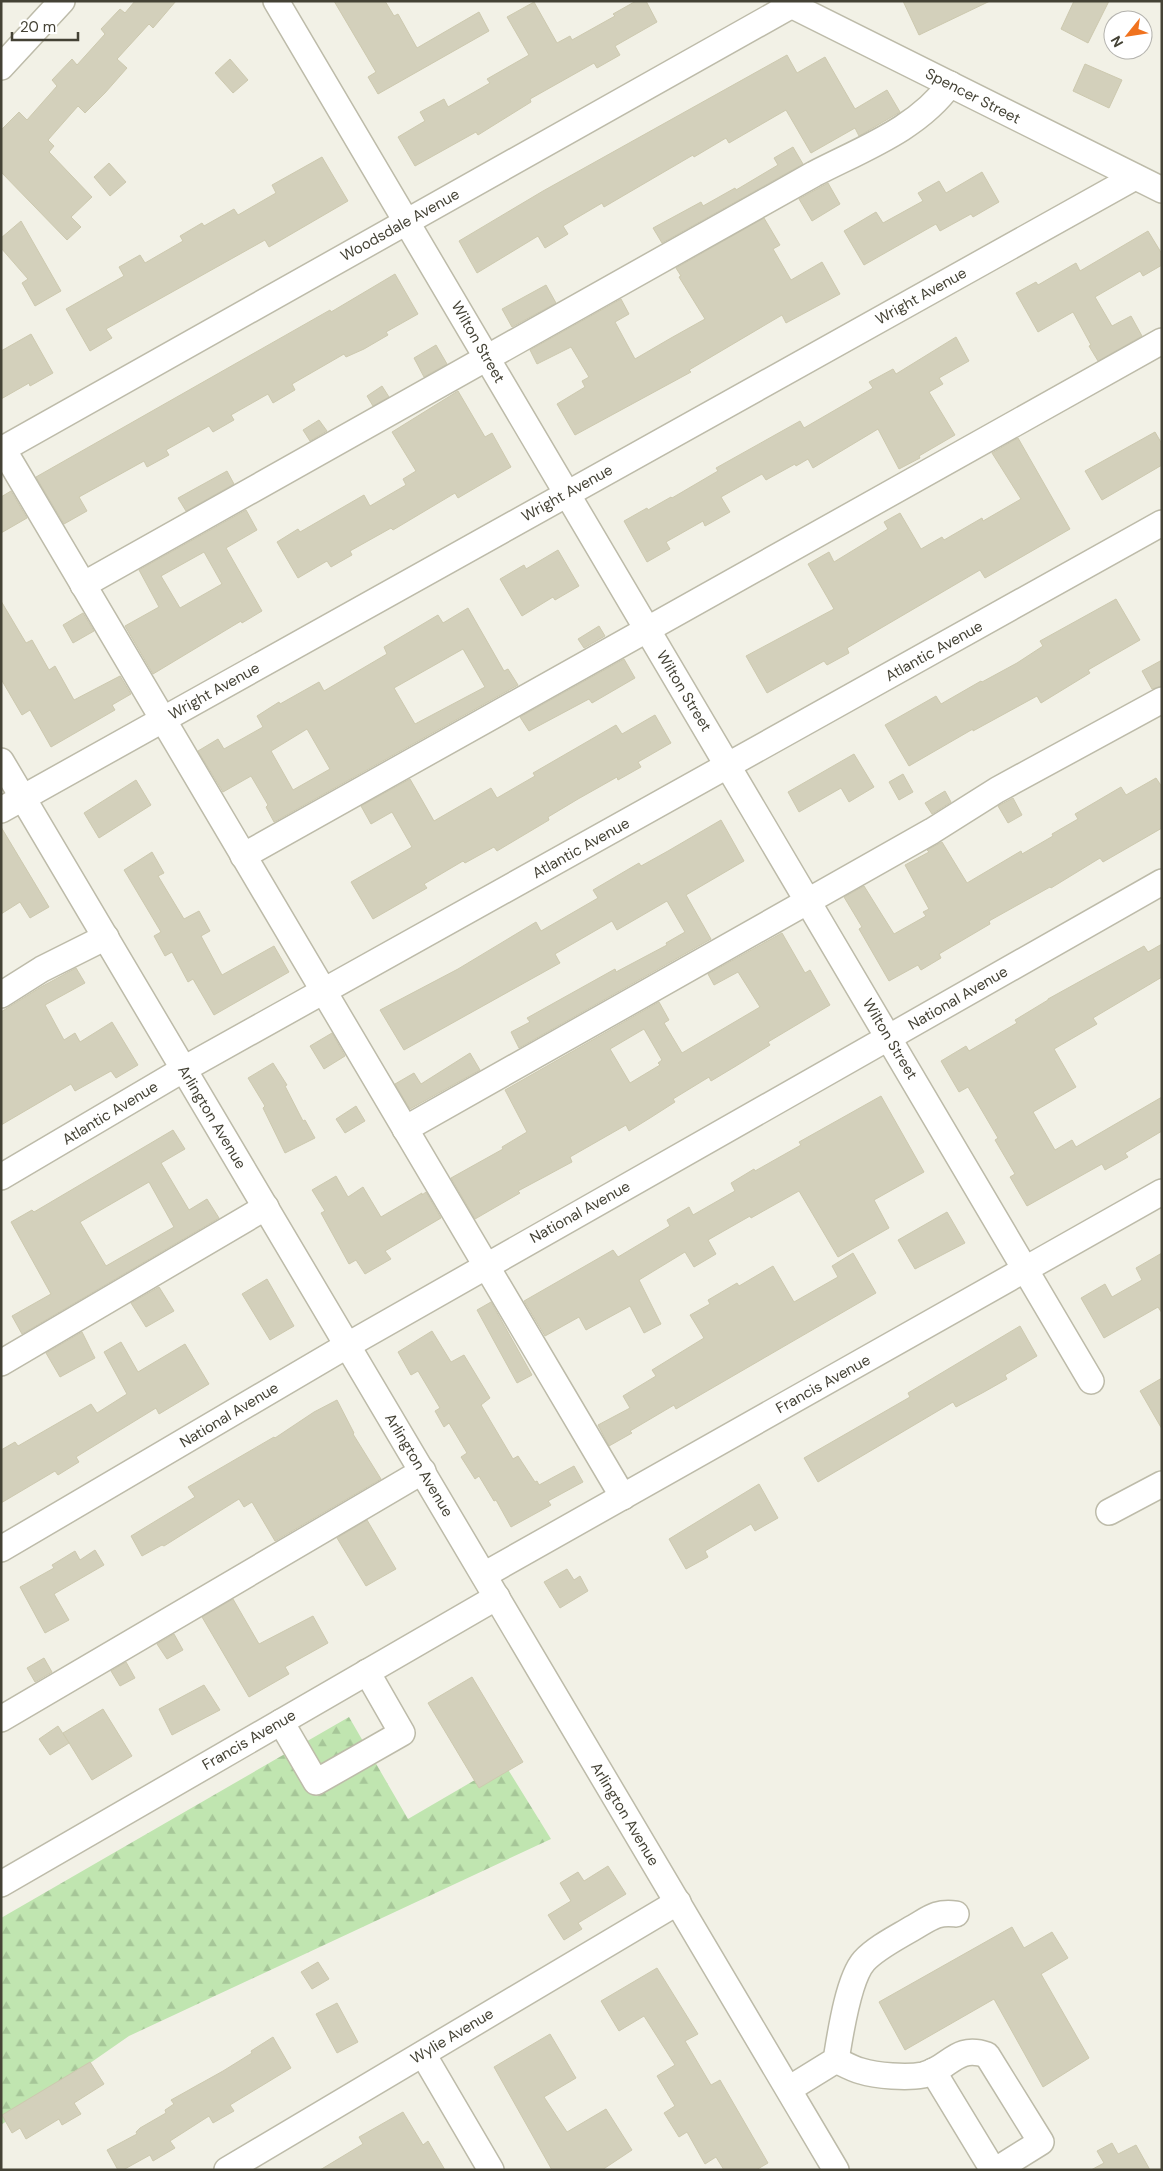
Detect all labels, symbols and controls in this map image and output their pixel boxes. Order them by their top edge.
scale bar [12,10,79,42]
north arrow [1103,10,1153,60]
text: 20 m [20,17,56,37]
text: N [1106,33,1127,50]
street label: Spencer Street [922,63,1024,129]
street label: Woodsdale Avenue [337,184,463,266]
street label: Wright Avenue [872,263,970,329]
street label: Wilton Street [447,298,510,387]
street label: Wright Avenue [518,460,616,526]
street label: Atlantic Avenue [882,616,986,686]
street label: Wilton Street [652,647,716,735]
street label: Wright Avenue [165,658,263,724]
street label: Atlantic Avenue [529,813,633,883]
street label: National Avenue [905,961,1011,1035]
street label: Wilton Street [858,995,922,1083]
street label: Arlington Avenue [173,1061,251,1173]
street label: Atlantic Avenue [58,1077,162,1149]
street label: National Avenue [526,1176,634,1248]
street label: Francis Avenue [772,1350,874,1418]
street label: National Avenue [176,1378,282,1452]
street label: Arlington Avenue [380,1409,458,1521]
street label: Francis Avenue [199,1705,299,1775]
street label: Arlington Avenue [586,1758,664,1870]
street label: Wylie Avenue [407,2003,497,2069]

